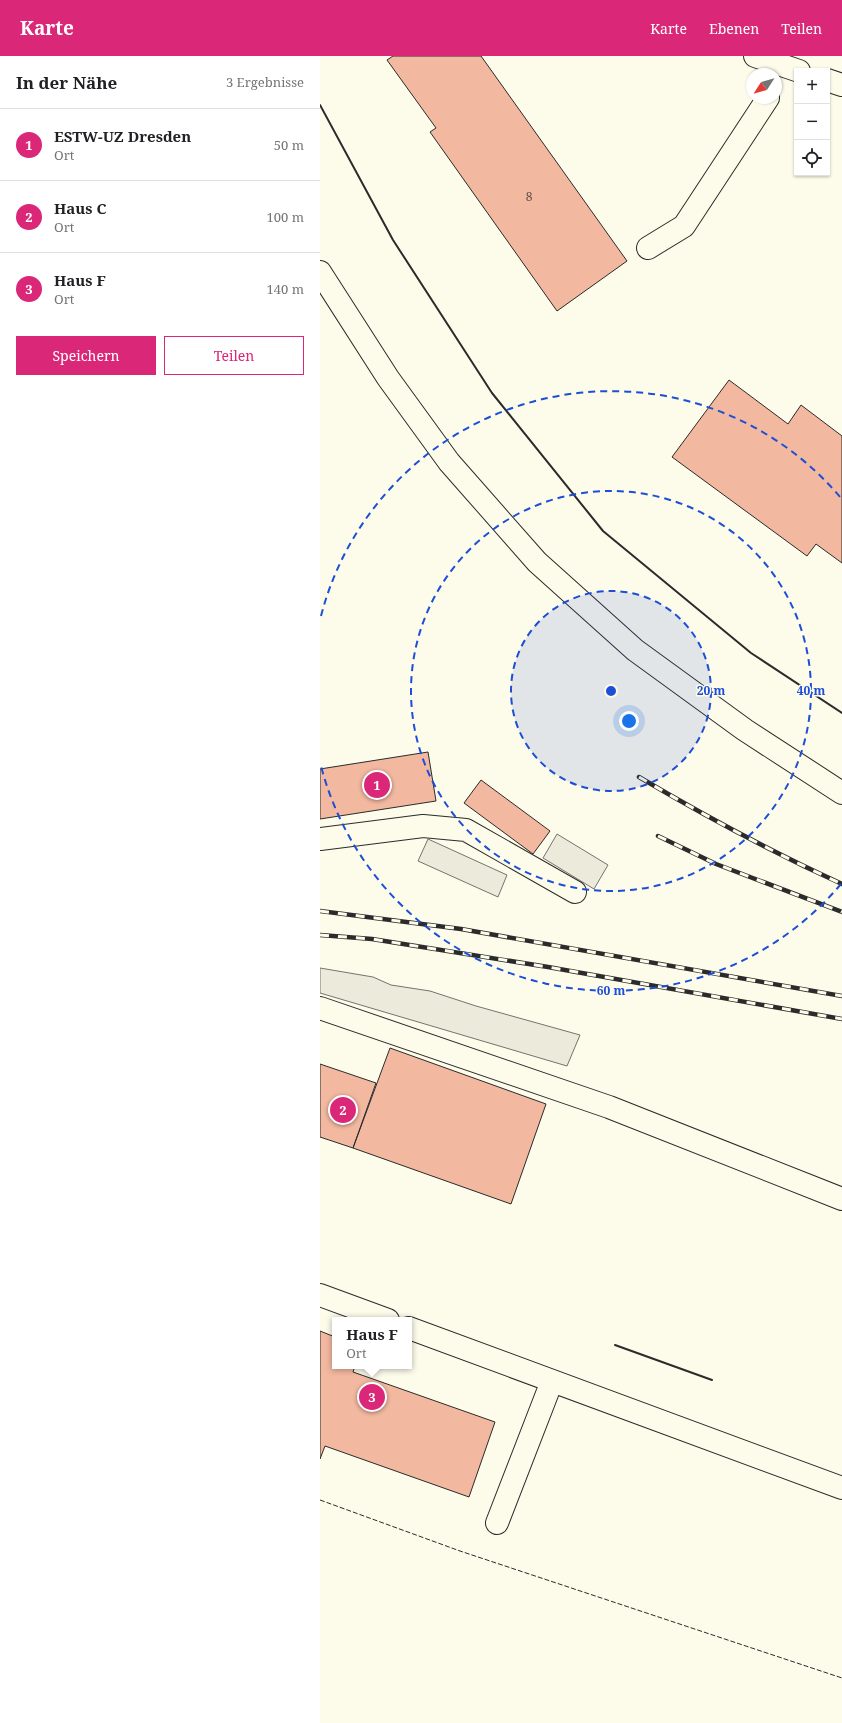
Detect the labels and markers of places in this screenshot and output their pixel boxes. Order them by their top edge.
centre of rings [604,684,618,698]
pin: 1 [364,770,390,800]
pin: 2 [330,1095,356,1125]
pin: 3 [359,1382,385,1412]

